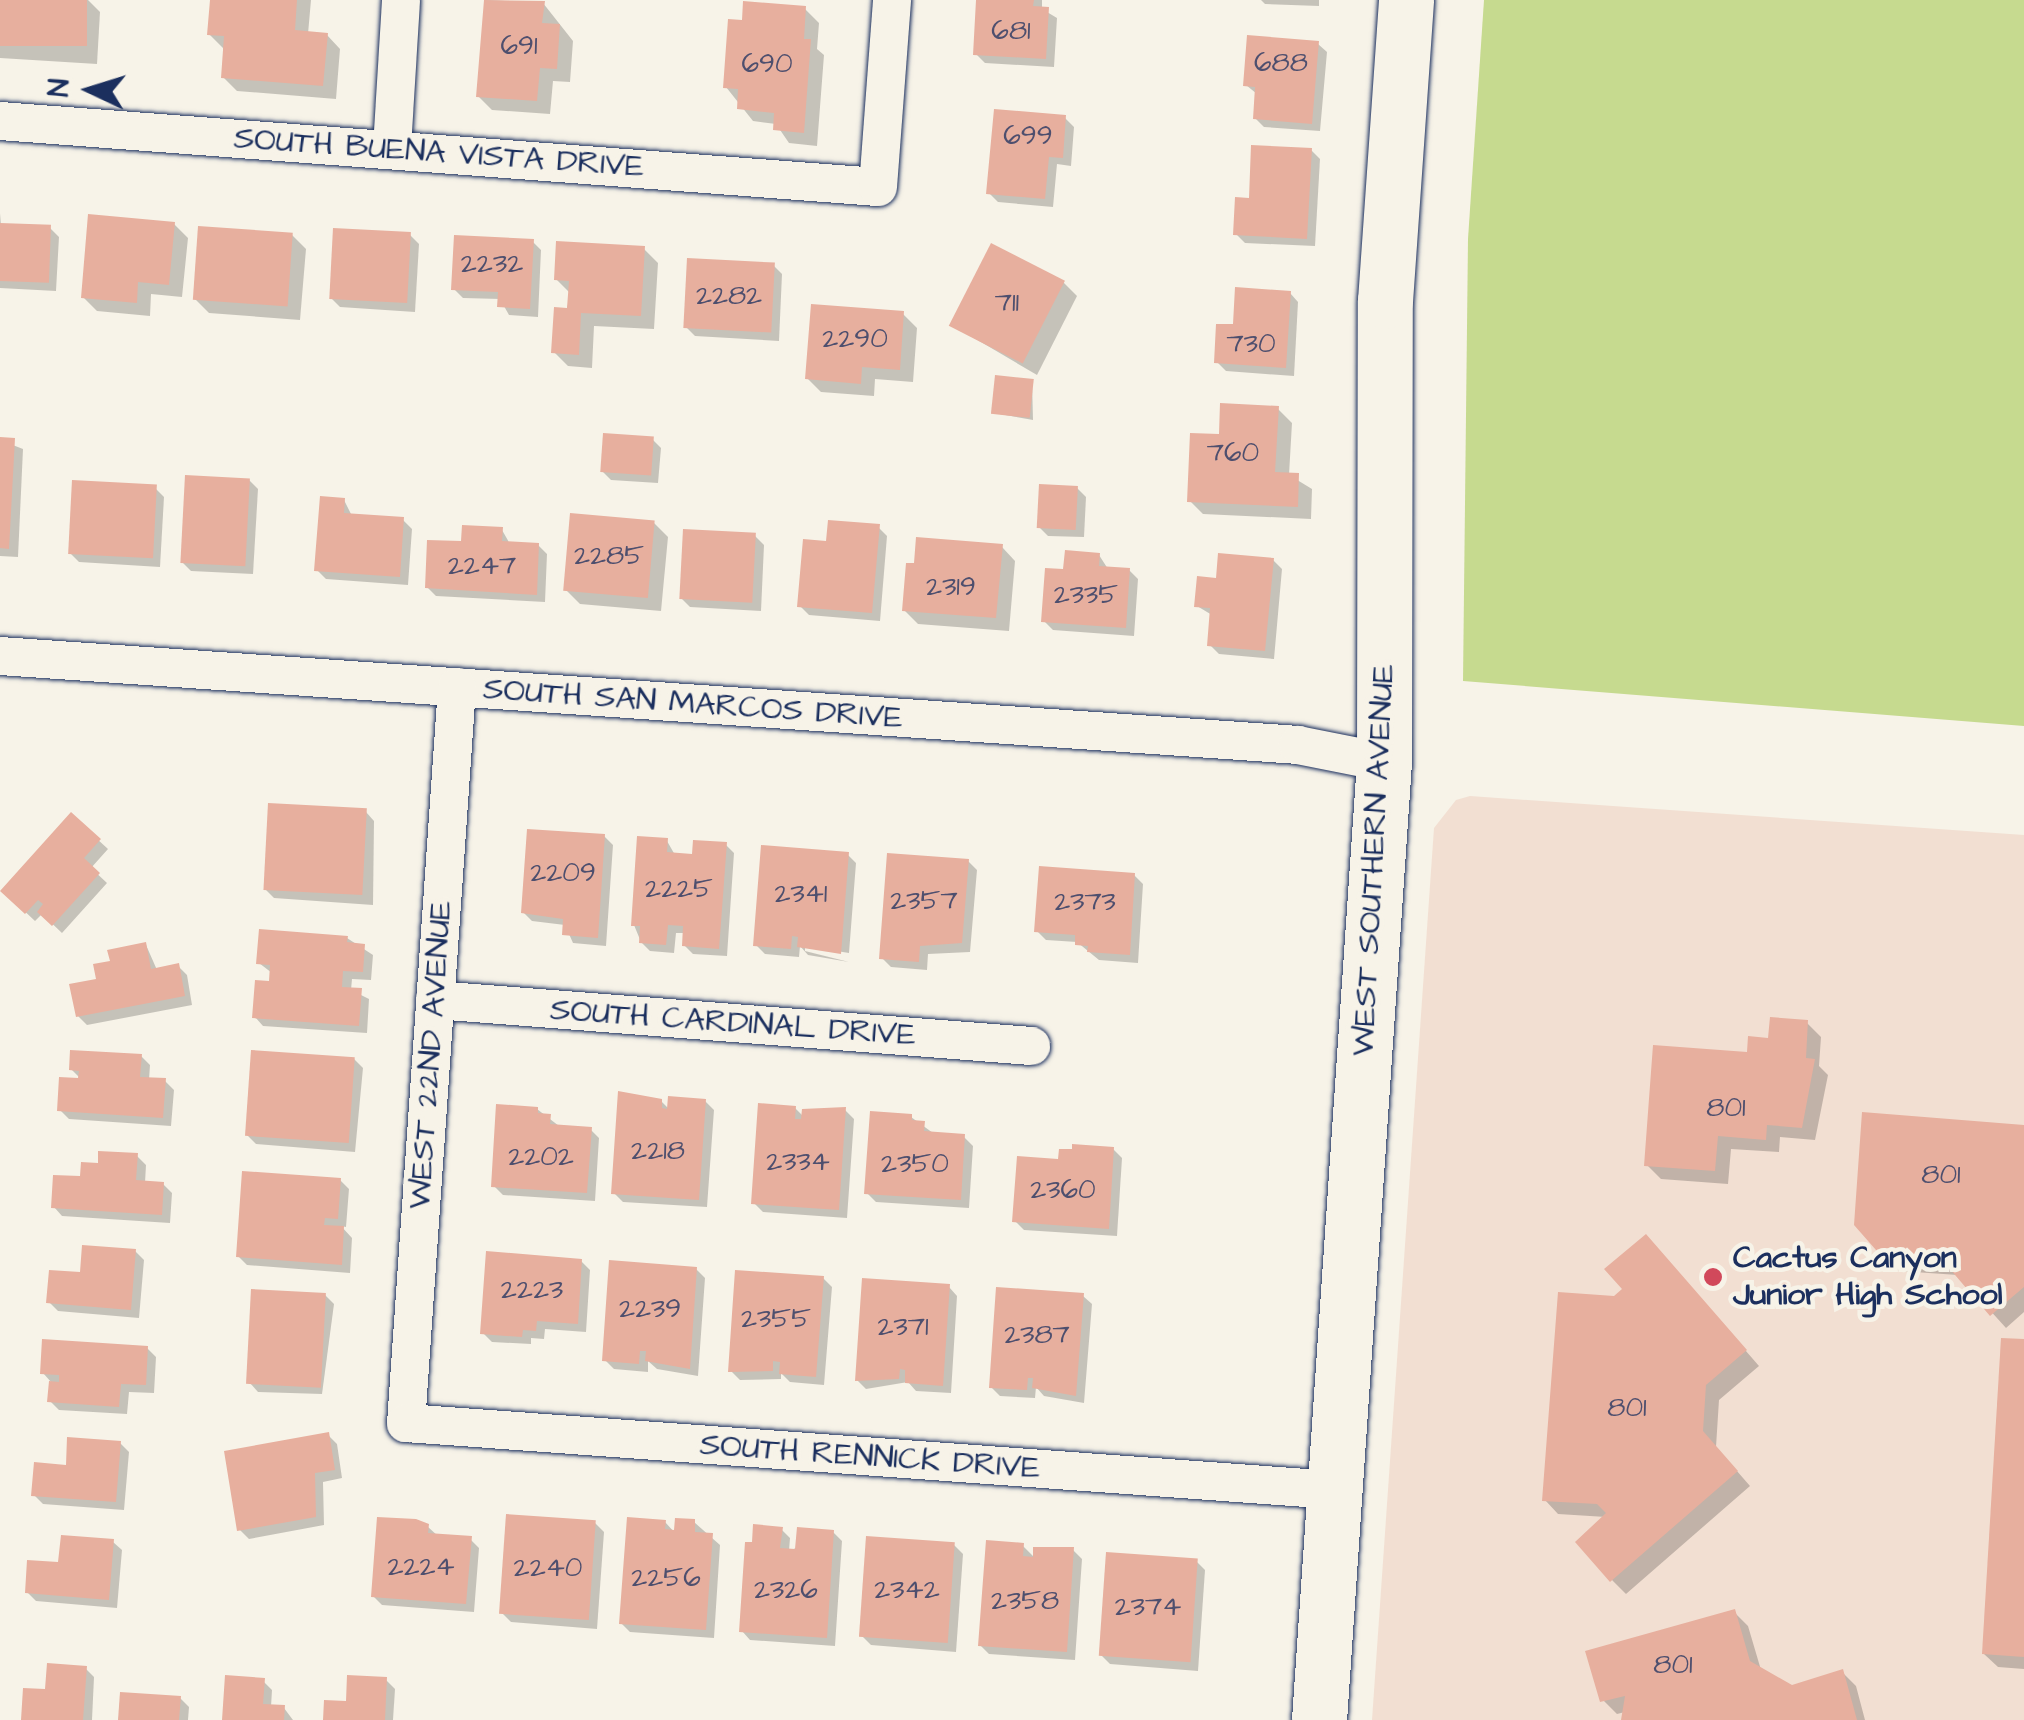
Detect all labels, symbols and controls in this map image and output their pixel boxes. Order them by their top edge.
house number: 681 [991,14,1031,48]
house number: 691 [500,29,538,63]
north arrow [40,40,140,140]
house number: 688 [1254,46,1308,80]
house number: 690 [741,47,793,81]
text: N [40,78,80,98]
house number: 699 [1003,119,1053,153]
street label: SOUTH BUENA VISTA DRIVE [233,120,645,186]
house number: 2232 [461,247,523,281]
house number: 2282 [696,279,762,313]
house number: 711 [995,286,1019,320]
house number: 2290 [822,322,888,356]
house number: 730 [1226,327,1276,361]
house number: 760 [1207,436,1259,470]
house number: 2285 [574,539,644,573]
house number: 2247 [448,549,516,583]
house number: 2319 [926,570,976,604]
house number: 2335 [1054,578,1118,612]
street label: WEST SOUTHERN AVENUE [1345,663,1403,1057]
street label: SOUTH SAN MARCOS DRIVE [482,670,904,738]
house number: 2209 [530,856,596,890]
house number: 2225 [645,872,713,906]
house number: 2341 [775,877,827,911]
house number: 2357 [890,884,958,918]
house number: 2373 [1054,885,1116,919]
street label: WEST 22ND AVENUE [401,900,461,1210]
street label: SOUTH CARDINAL DRIVE [549,991,917,1055]
house number: 801 [1706,1091,1746,1125]
house number: 2218 [631,1134,685,1168]
house number: 2202 [508,1140,574,1174]
house number: 2334 [766,1145,830,1179]
house number: 2350 [881,1147,949,1181]
house number: 801 [1921,1158,1961,1192]
house number: 2360 [1030,1173,1096,1207]
place label: Cactus Canyon Junior High School [1733,1240,2003,1315]
marker: Cactus Canyon Junior High School [1702,1266,1724,1288]
house number: 2223 [501,1273,563,1307]
house number: 2239 [619,1292,681,1326]
house number: 2355 [741,1302,811,1336]
house number: 2371 [877,1310,929,1344]
house number: 2387 [1004,1318,1070,1352]
house number: 801 [1607,1391,1647,1425]
street label: SOUTH RENNICK DRIVE [699,1426,1041,1488]
house number: 2224 [387,1550,455,1584]
house number: 2240 [514,1551,582,1585]
house number: 2256 [631,1561,701,1595]
house number: 2326 [754,1573,818,1607]
house number: 2342 [874,1573,940,1607]
house number: 2358 [991,1584,1059,1618]
house number: 2374 [1115,1590,1181,1624]
house number: 801 [1653,1648,1693,1682]

